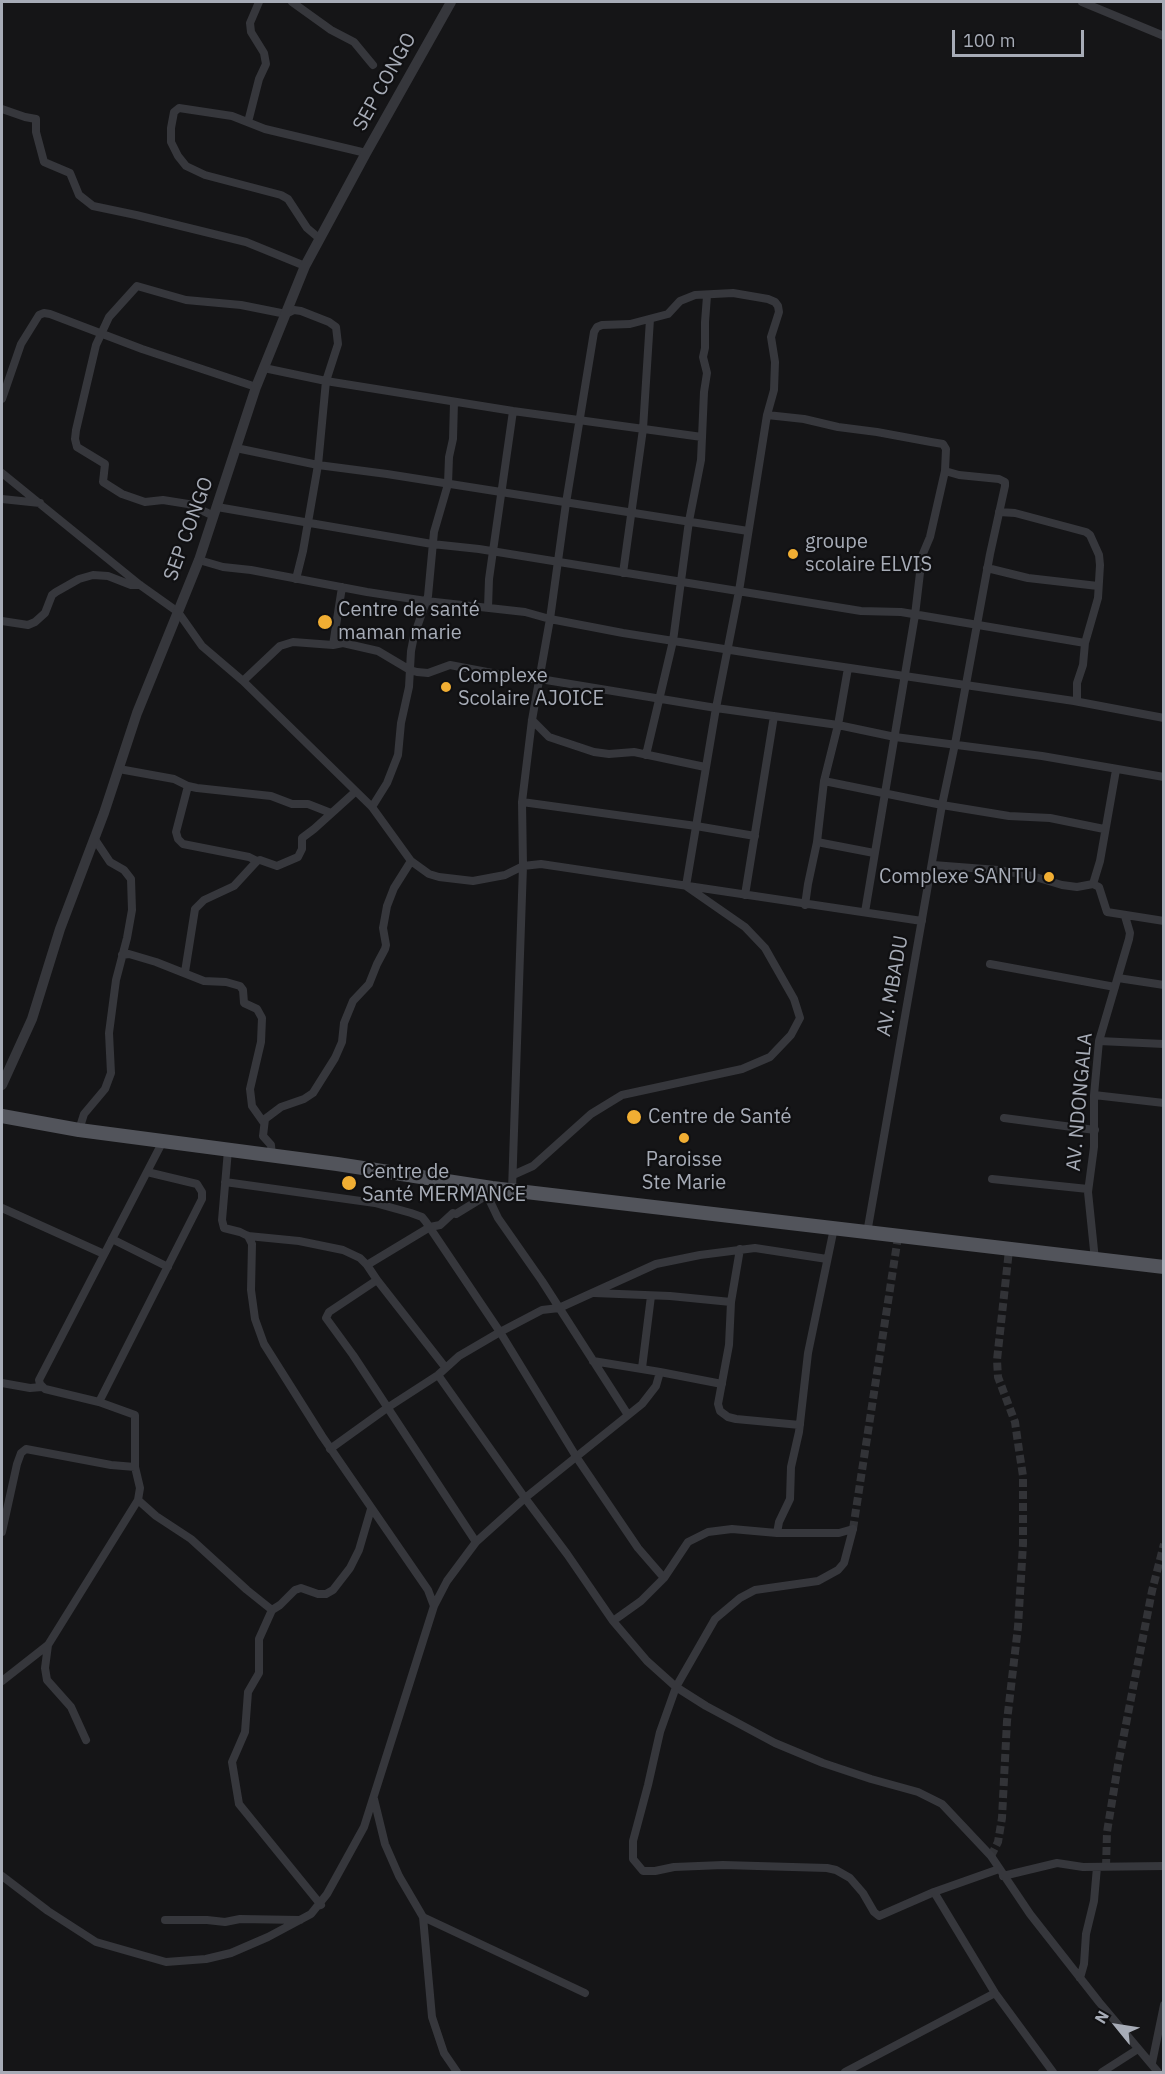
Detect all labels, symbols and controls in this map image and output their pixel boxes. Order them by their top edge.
scale bar [955,18,1087,56]
street label: SEP CONGO [348,29,422,135]
text: 100 m [963,29,1015,52]
street label: SEP CONGO [159,474,219,584]
place label: groupe scolaire ELVIS [805,530,932,577]
marker: groupe scolaire ELVIS [786,547,800,561]
place label: Centre de santé maman marie [338,598,480,645]
marker: Centre de santé maman marie [316,613,334,631]
place label: Complexe Scolaire AJOICE [458,664,604,711]
marker: Complexe Scolaire AJOICE [439,680,453,694]
place label: Complexe SANTU [879,865,1037,889]
marker: Complexe SANTU [1042,870,1056,884]
street label: AV. MBADU [872,934,914,1038]
street label: AV. NDONGALA [1062,1032,1098,1172]
place label: Centre de Santé [648,1105,792,1129]
marker: Centre de Santé [625,1108,643,1126]
marker: Paroisse Ste Marie [677,1131,691,1145]
place label: Paroisse Ste Marie [642,1148,726,1195]
place label: Centre de Santé MERMANCE [362,1160,526,1207]
marker: Centre de Santé MERMANCE [340,1174,358,1192]
north arrow [1087,1996,1147,2056]
text: N [1090,2007,1113,2027]

